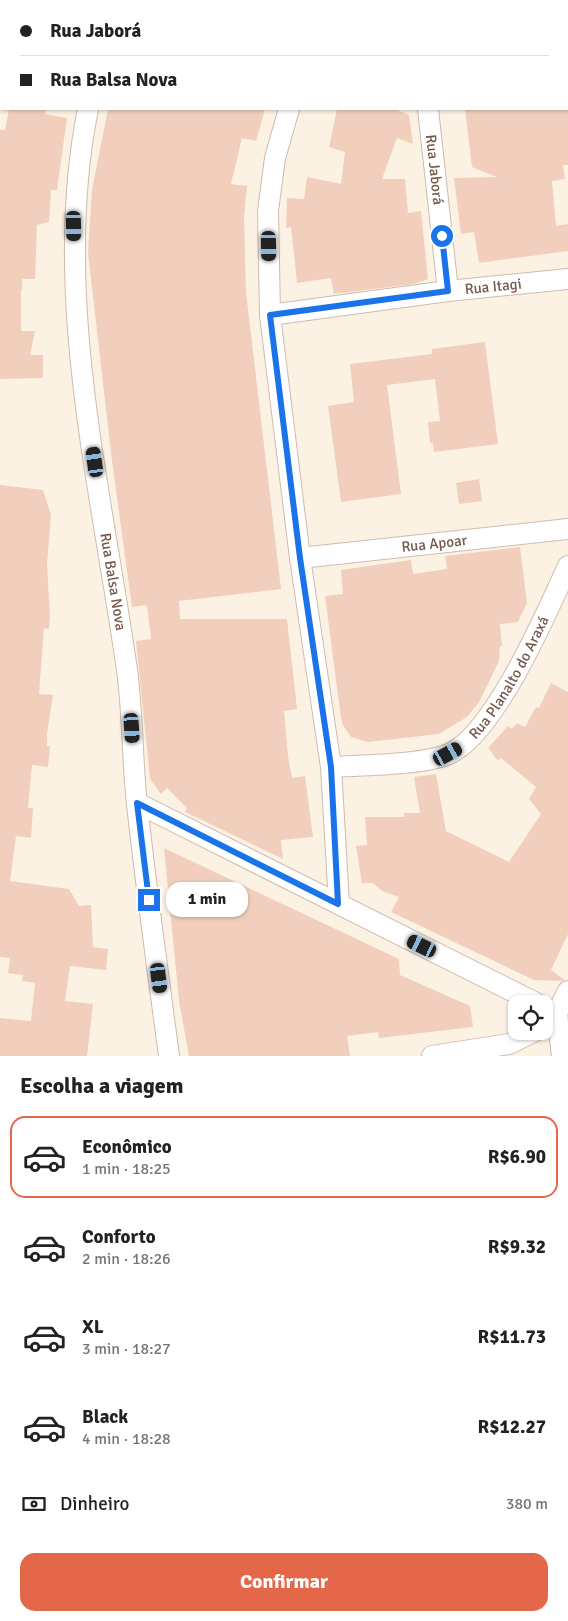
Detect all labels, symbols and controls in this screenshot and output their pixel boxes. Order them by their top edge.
text: Rua Jaborá [50,19,141,43]
text: Rua Balsa Nova [50,68,177,92]
street label: Rua Jaborá [422,134,447,206]
car [66,211,81,241]
route start [431,225,453,247]
car [261,231,276,261]
street label: Rua Itagi [464,275,522,298]
car [85,446,104,478]
street label: Rua Balsa Nova [96,531,130,632]
street label: Rua Apoar [400,531,468,556]
street label: Rua Planalto do Araxá [465,613,553,743]
car [123,713,140,743]
car [431,740,464,768]
callout: 1 min [166,882,249,918]
route end [138,889,160,911]
text: 1 min [188,889,226,909]
car [405,933,438,959]
car [149,962,168,994]
map controls [508,995,553,1040]
button: locate [508,995,553,1040]
text: Escolha a viagem [20,1072,184,1099]
icon: car [22,1135,67,1180]
text: Econômico [82,1135,172,1159]
text: R$6.90 [488,1145,546,1169]
text: 1 min · 18:25 [82,1159,171,1179]
icon: car [22,1225,67,1270]
text: Conforto [82,1225,156,1249]
text: R$9.32 [488,1235,546,1259]
text: 2 min · 18:26 [82,1249,171,1269]
icon: car [22,1315,67,1360]
text: XL [82,1315,104,1339]
text: R$11.73 [478,1325,546,1349]
text: 3 min · 18:27 [82,1339,171,1359]
icon: car [22,1405,67,1450]
text: Black [82,1405,128,1429]
text: R$12.27 [478,1415,546,1439]
text: 4 min · 18:28 [82,1429,171,1449]
icon: cash [20,1490,48,1518]
text: Dinheiro [60,1492,129,1516]
text: 380 m [506,1494,548,1514]
button: Confirmar [20,1553,548,1611]

